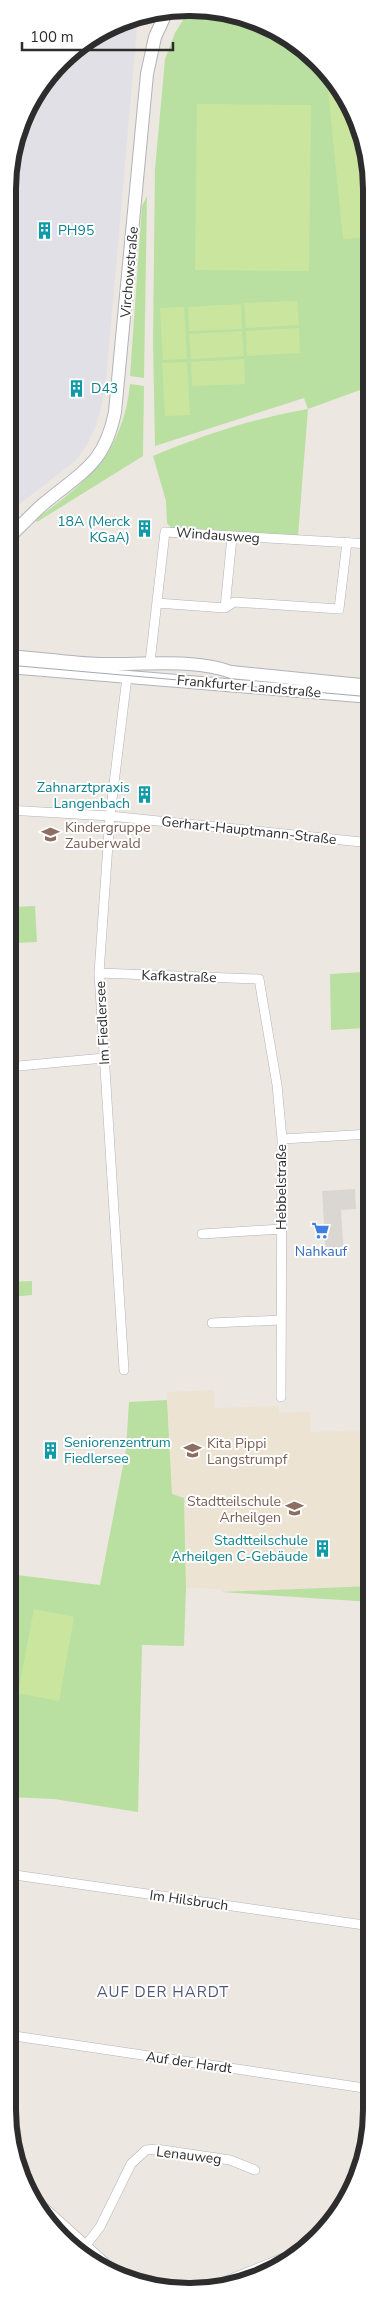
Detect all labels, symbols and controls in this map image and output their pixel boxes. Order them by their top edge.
scale bar [22,20,174,52]
text: 100 m [30,27,74,47]
building icon: PH95 [34,220,54,240]
place label: PH95 [58,221,94,240]
street label: Virchowstraße [116,226,143,319]
building icon: D43 [67,378,87,398]
place label: D43 [91,379,118,398]
place label: 18A (Merck KGaA) [57,512,131,547]
building icon: 18A (Merck KGaA) [134,519,154,539]
street label: Windausweg [175,523,261,548]
street label: Frankfurter Landstraße [176,671,322,702]
place label: Zahnarztpraxis Langenbach [37,778,130,813]
building icon: Zahnarztpraxis Langenbach [134,785,154,805]
street label: Gerhart-Hauptmann-Straße [161,812,337,849]
place label: Kindergruppe Zauberwald [65,818,150,853]
school or university icon: Kindergruppe Zauberwald [41,825,61,845]
street label: Kafkastraße [141,966,217,987]
street label: Im Fiedlersee [91,981,114,1065]
street label: Hebbelstraße [272,1144,291,1230]
supermarket icon: Nahkauf [311,1221,331,1241]
place label: Nahkauf [295,1242,348,1261]
place label: Seniorenzentrum Fiedlersee [64,1433,171,1468]
place label: Kita Pippi Langstrumpf [207,1434,288,1469]
building icon: Seniorenzentrum Fiedlersee [40,1440,60,1460]
school or university icon: Kita Pippi Langstrumpf [183,1441,203,1461]
place label: Stadtteilschule Arheilgen [187,1492,281,1527]
school or university icon: Stadtteilschule Arheilgen [285,1499,305,1519]
place label: Stadtteilschule Arheilgen C-Gebäude [171,1531,308,1566]
building icon: Stadtteilschule Arheilgen C-Gebäude [312,1538,332,1558]
street label: Im Hilsbruch [148,1886,230,1915]
district label: AUF DER HARDT [97,1982,229,2002]
street label: Auf der Hardt [145,2047,233,2078]
street label: Lenauweg [155,2142,223,2169]

